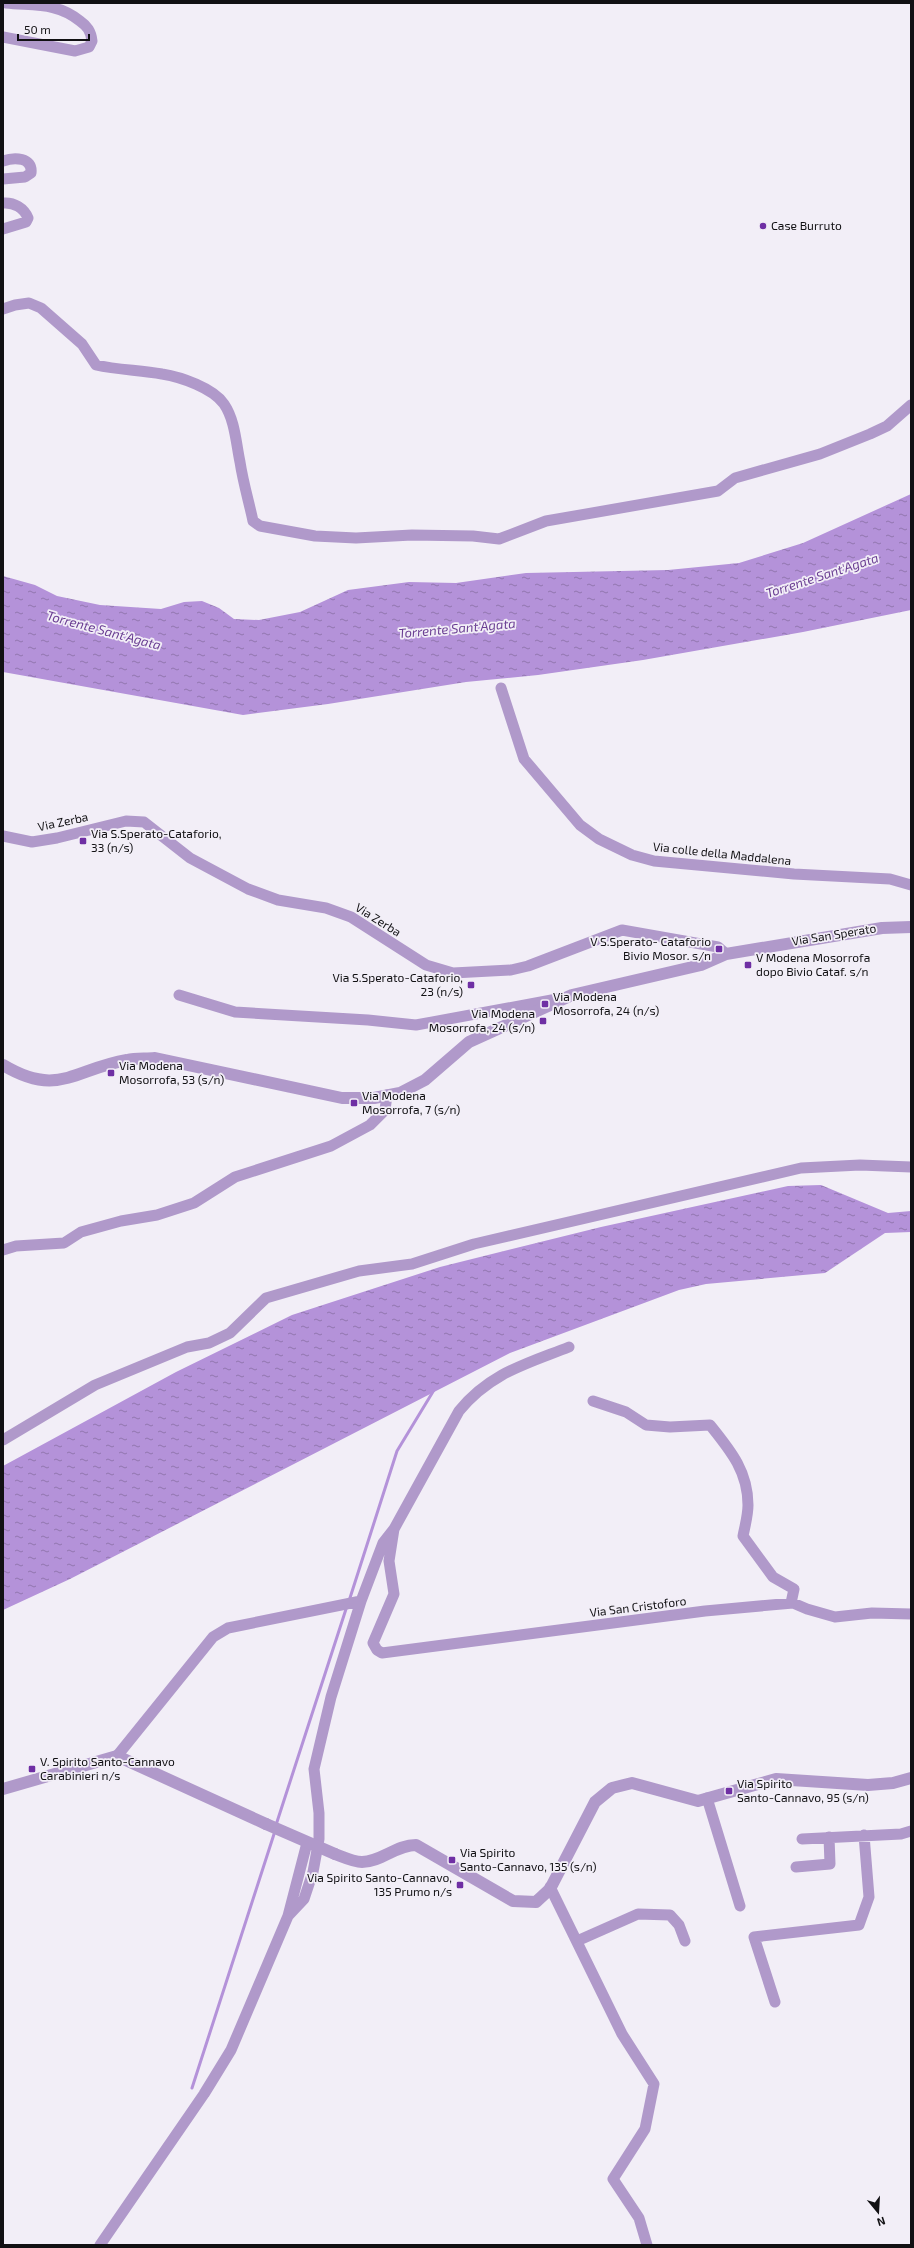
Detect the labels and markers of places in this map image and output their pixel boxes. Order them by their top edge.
place label: Case Burruto [771,218,842,232]
marker: Case Burruto [758,221,768,231]
place label: Via S.Sperato-Cataforio, 33 (n/s) [91,826,222,854]
marker: Via S.Sperato-Cataforio, 33 (n/s) [78,836,88,846]
place label: V S.Sperato- Cataforio Bivio Mosor. s/n [590,934,711,962]
marker: V S.Sperato- Cataforio Bivio Mosor. s/n [714,944,724,954]
place label: V Modena Mosorrofa dopo Bivio Cataf. s/n [756,950,870,978]
marker: V Modena Mosorrofa dopo Bivio Cataf. s/n [743,960,753,970]
place label: Via S.Sperato-Cataforio, 23 (n/s) [332,970,463,998]
marker: Via S.Sperato-Cataforio, 23 (n/s) [466,980,476,990]
place label: Via Modena Mosorrofa, 24 (n/s) [553,989,659,1017]
marker: Via Modena Mosorrofa, 24 (n/s) [540,999,550,1009]
place label: Via Modena Mosorrofa, 24 (s/n) [429,1006,535,1034]
marker: Via Modena Mosorrofa, 24 (s/n) [538,1016,548,1026]
place label: Via Modena Mosorrofa, 53 (s/n) [119,1058,224,1086]
marker: Via Modena Mosorrofa, 53 (s/n) [106,1068,116,1078]
place label: Via Modena Mosorrofa, 7 (s/n) [362,1088,460,1116]
marker: Via Modena Mosorrofa, 7 (s/n) [349,1098,359,1108]
place label: V. Spirito Santo-Cannavo Carabinieri n/s [40,1754,175,1782]
marker: V. Spirito Santo-Cannavo Carabinieri n/s [27,1764,37,1774]
place label: Via Spirito Santo-Cannavo, 95 (s/n) [737,1776,869,1804]
marker: Via Spirito Santo-Cannavo, 95 (s/n) [724,1786,734,1796]
place label: Via Spirito Santo-Cannavo, 135 (s/n) [460,1845,597,1873]
marker: Via Spirito Santo-Cannavo, 135 (s/n) [447,1855,457,1865]
place label: Via Spirito Santo-Cannavo, 135 Prumo n/s [307,1870,452,1898]
marker: Via Spirito Santo-Cannavo, 135 Prumo n/s [455,1880,465,1890]

